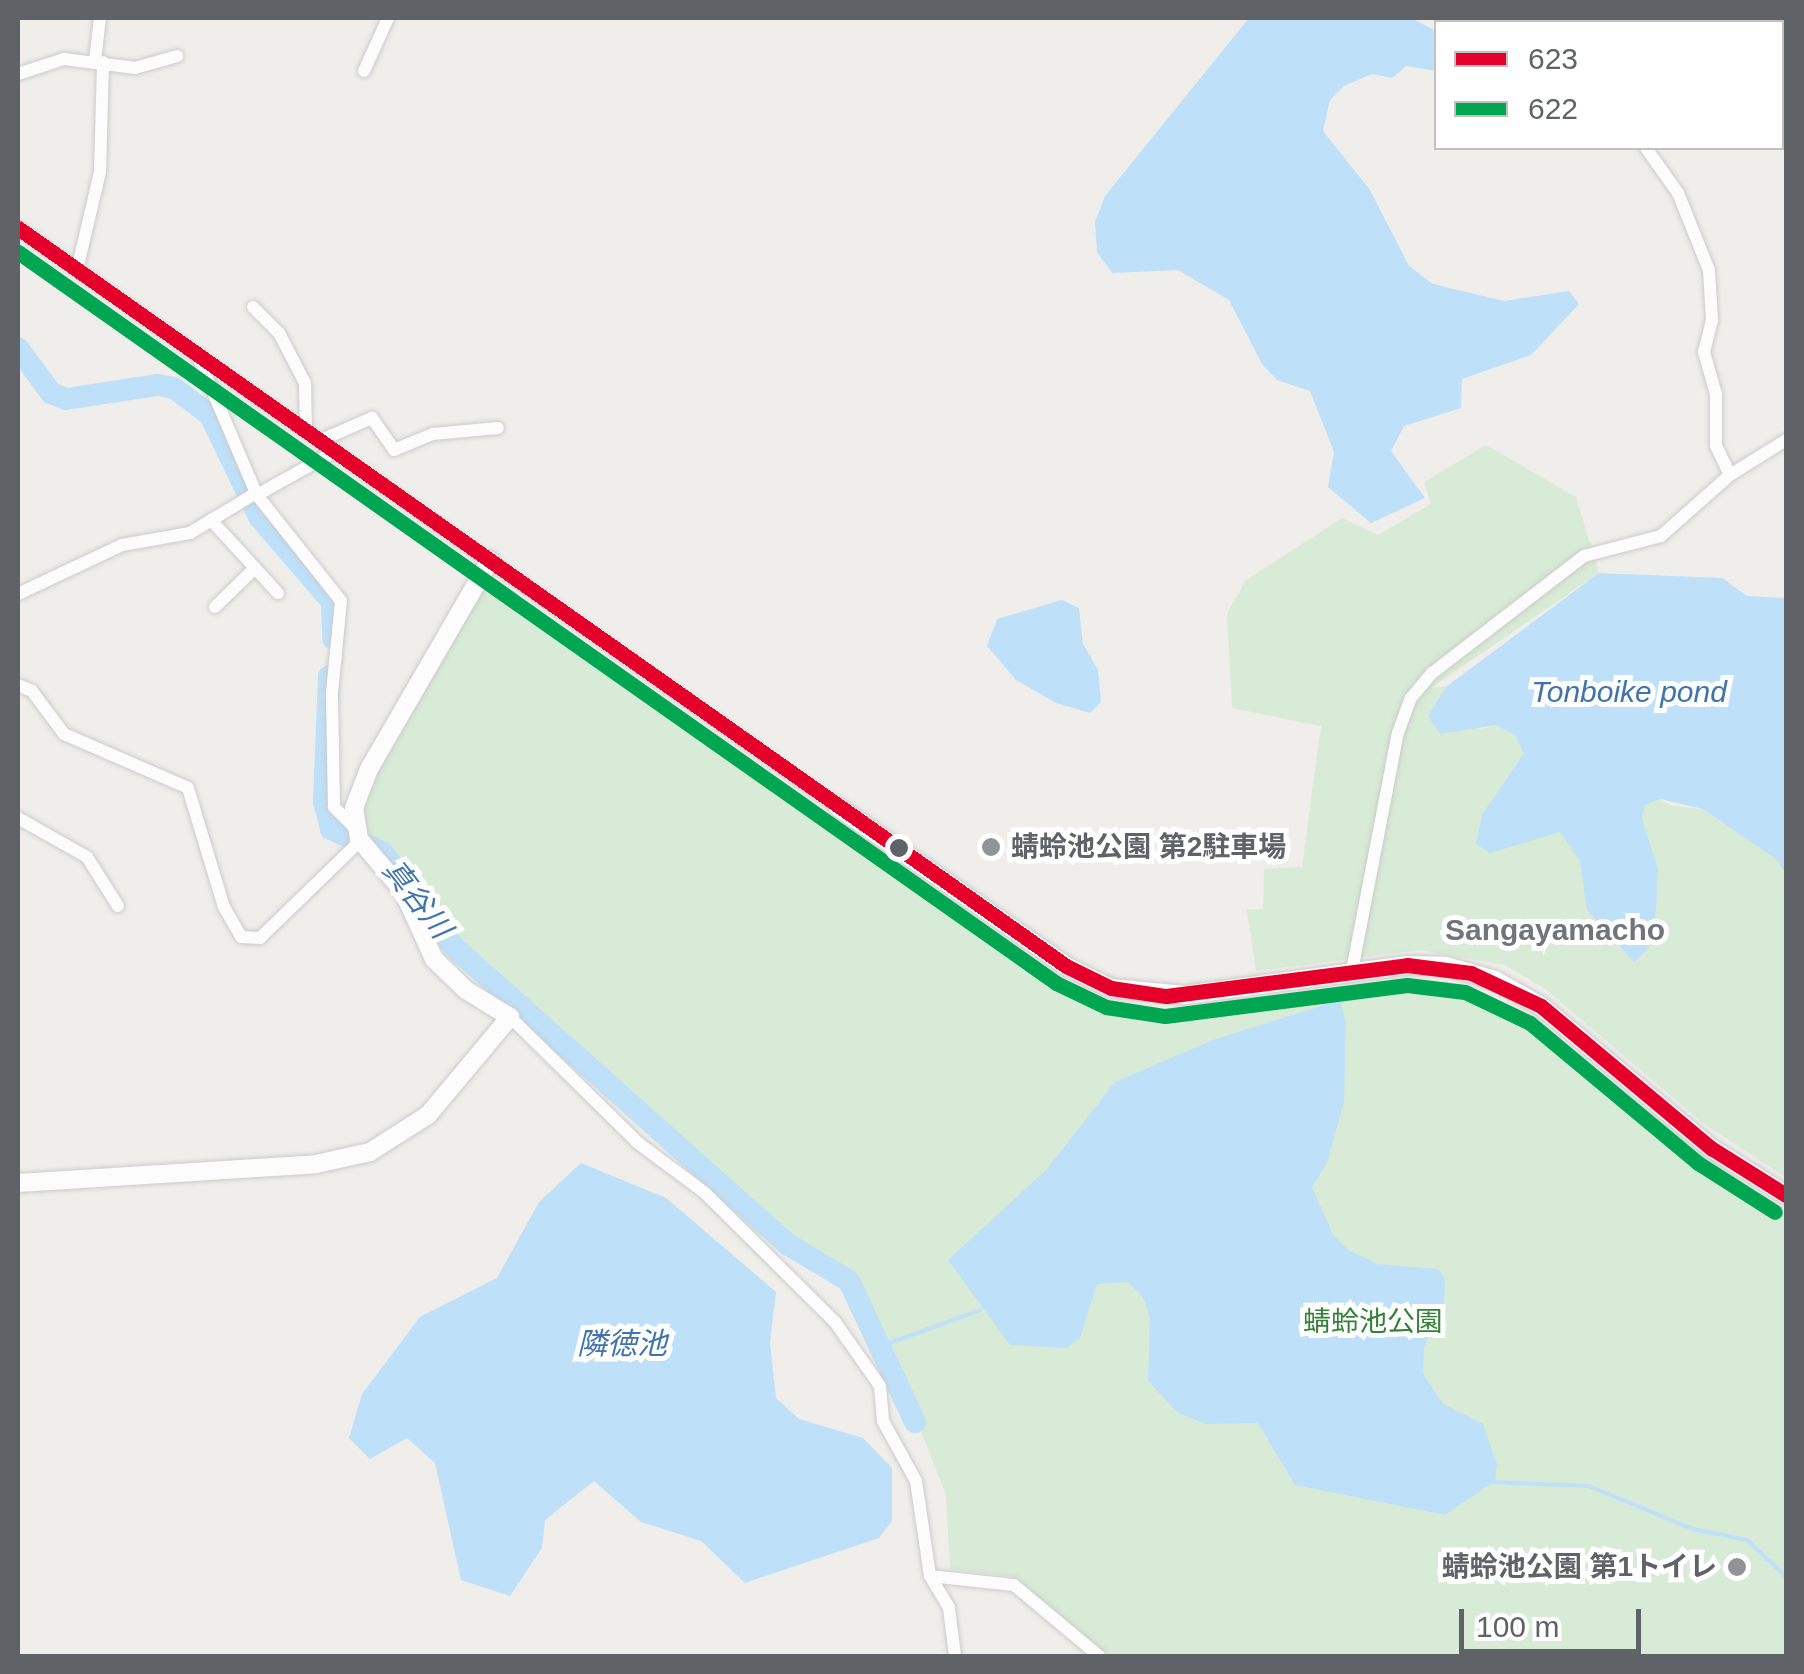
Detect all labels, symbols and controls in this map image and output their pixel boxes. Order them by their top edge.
legend [1434,20,1784,150]
text: 623 [1528,42,1578,75]
text: 622 [1528,92,1578,125]
water label: Tonboike pond [1531,674,1727,710]
place label: 蜻蛉池公園 第2駐車場 [1011,830,1286,864]
marker: 蜻蛉池公園 第2駐車場 [980,836,1002,858]
unlabelled marker [889,838,909,858]
water label: 真谷川 [375,852,459,946]
district label: Sangayamacho [1445,912,1665,948]
park label: 蜻蛉池公園 [1303,1305,1443,1339]
water label: 隣徳池 [577,1326,667,1362]
place label: 蜻蛉池公園 第1トイレ [1442,1550,1717,1584]
marker: 蜻蛉池公園 第1トイレ [1726,1556,1748,1578]
scale bar [1464,1589,1646,1651]
text: 100 m [1476,1610,1559,1643]

